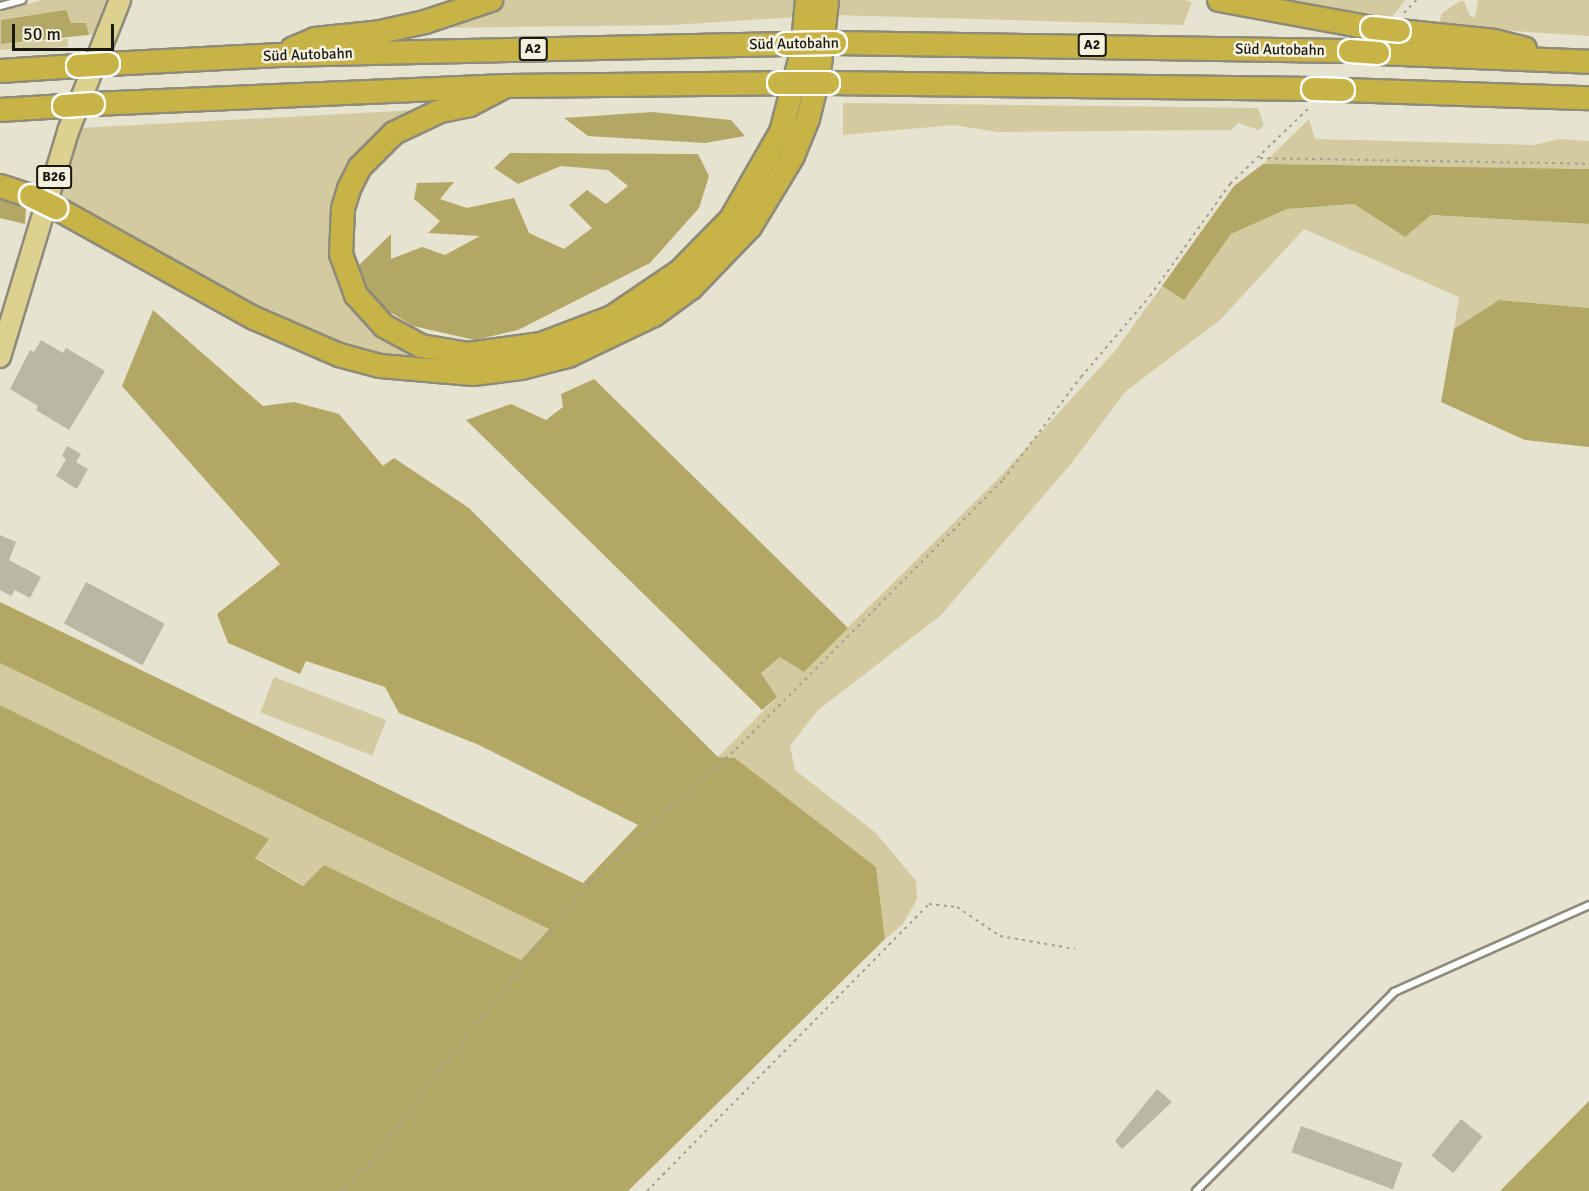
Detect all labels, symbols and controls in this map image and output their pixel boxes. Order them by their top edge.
scale bar [15,12,117,50]
text: 50 m [23,23,61,45]
street label: Süd Autobahn [749,34,839,54]
road number: A2 [1077,34,1107,56]
road number: A2 [518,38,548,60]
street label: Süd Autobahn [1235,40,1325,60]
street label: Süd Autobahn [263,44,353,66]
road number: B26 [36,166,72,188]

